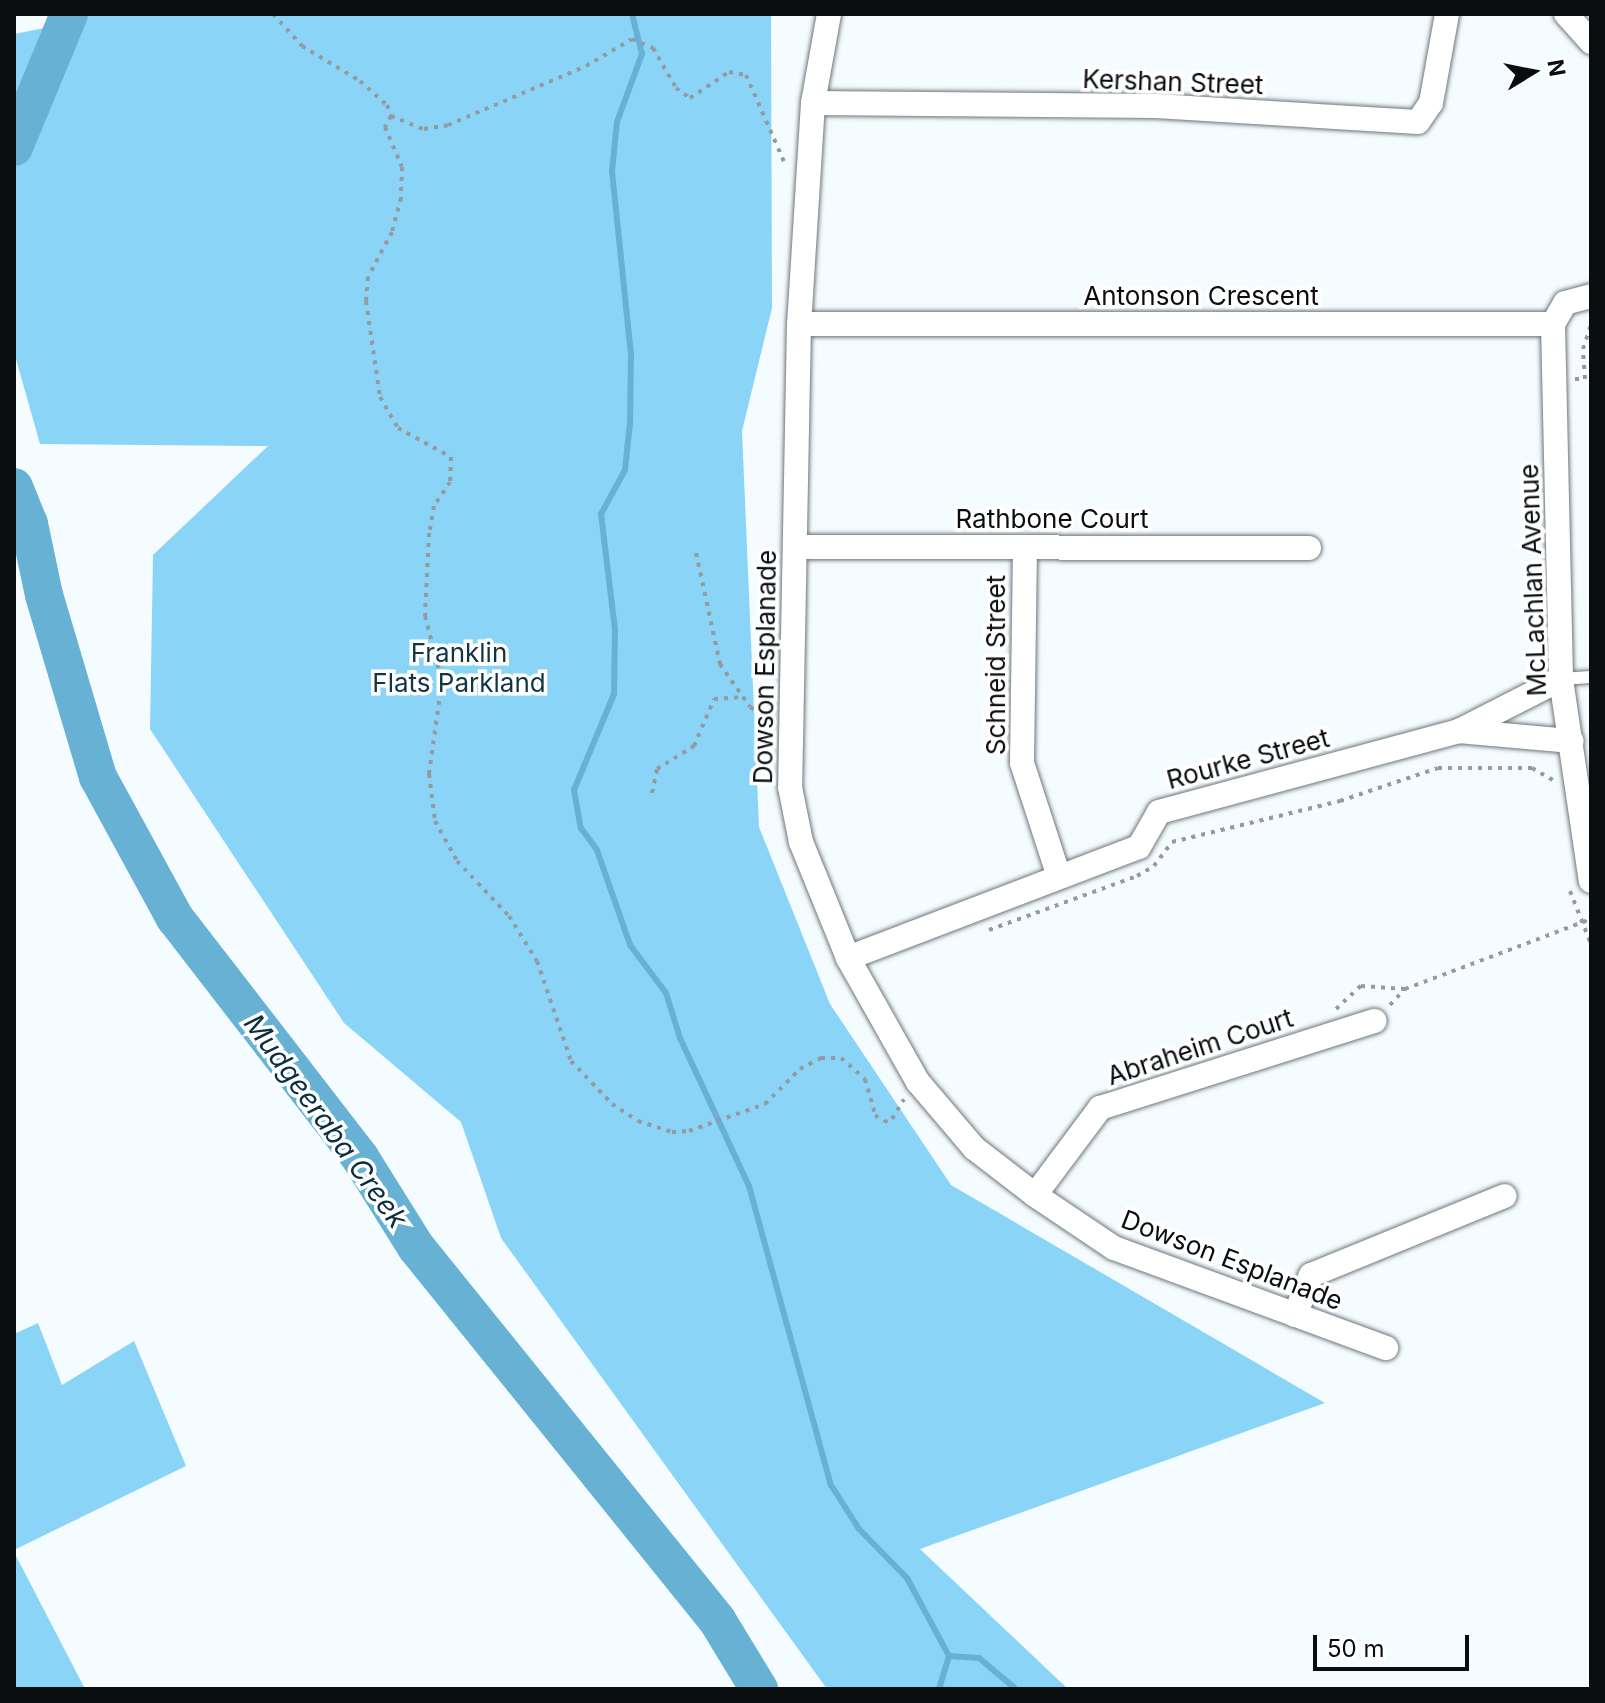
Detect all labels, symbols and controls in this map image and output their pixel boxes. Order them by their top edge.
north arrow [1493,32,1573,112]
text: N [1542,57,1571,78]
street label: Kershan Street [1082,63,1264,101]
street label: Antonson Crescent [1083,280,1319,312]
street label: McLachlan Avenue [1513,463,1553,697]
street label: Rathbone Court [955,503,1149,535]
street label: Dowson Esplanade [747,550,783,784]
street label: Schneid Street [980,575,1012,755]
park label: Franklin Flats Parkland [372,637,546,698]
street label: Rourke Street [1163,722,1333,796]
street label: Abraheim Court [1103,1002,1297,1092]
water label: Mudgeeraba Creek [237,1008,415,1234]
street label: Dowson Esplanade [1117,1203,1347,1317]
scale bar [1317,1619,1473,1669]
text: 50 m [1327,1634,1385,1663]

